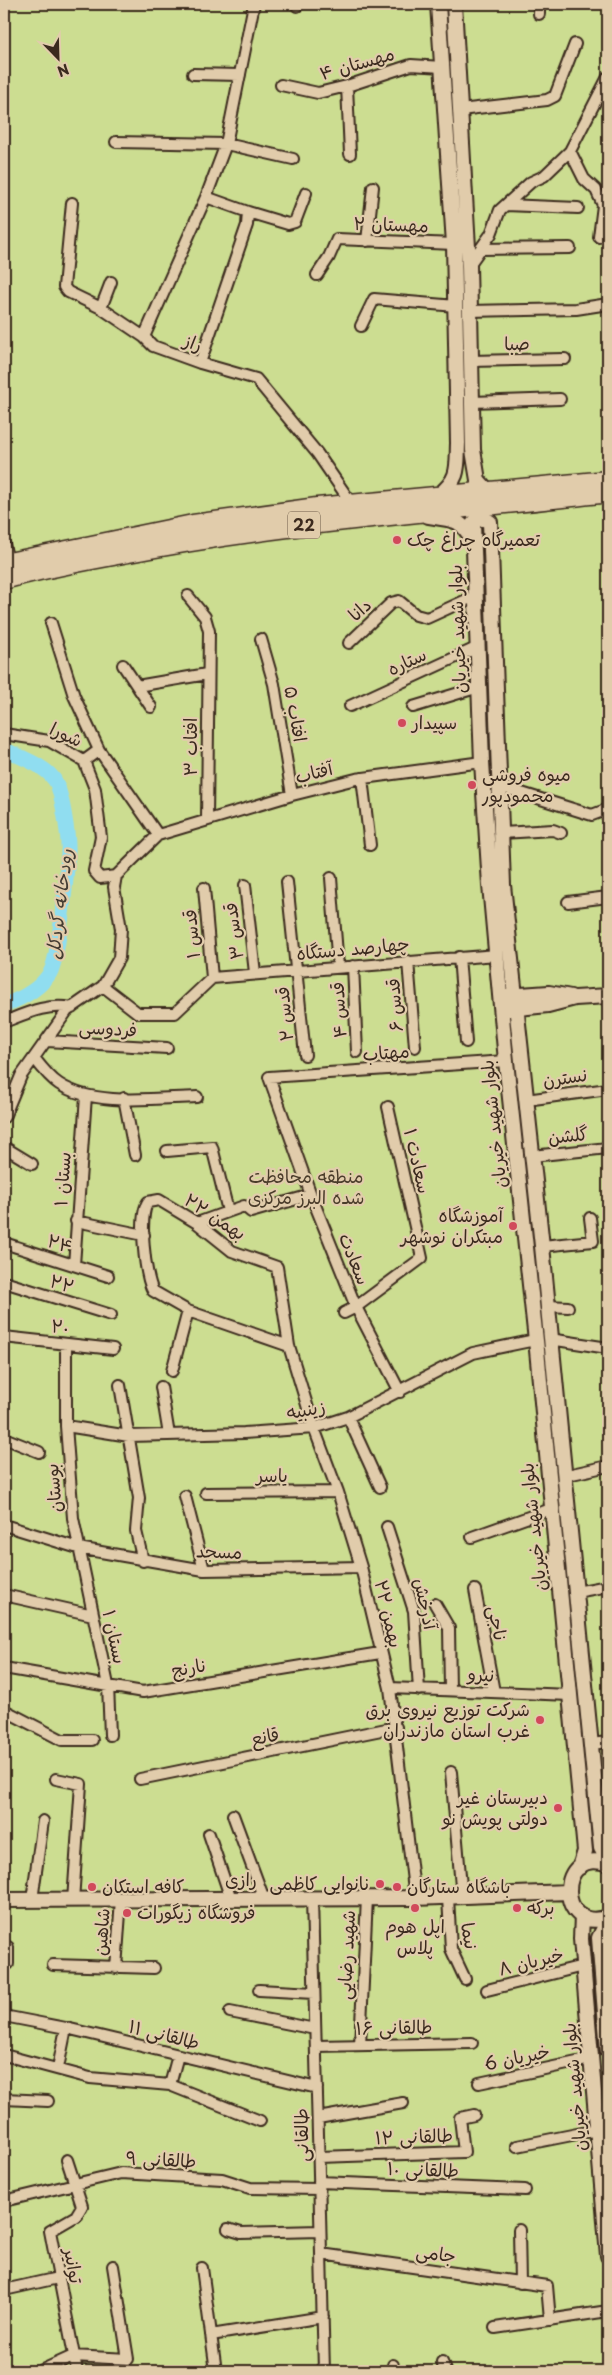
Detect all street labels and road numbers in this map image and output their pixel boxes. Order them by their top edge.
street label: مهستان ۴ [316,39,397,86]
street label: مهستان ۲ [353,209,429,238]
street label: راز [178,325,207,357]
street label: صبا [504,329,530,356]
road number: 22 [288,512,320,538]
street label: بلوار شهید خیریان [441,564,472,694]
street label: دانا [341,591,377,627]
street label: ستاره [382,640,430,681]
street label: افتاب ۵ [278,684,315,744]
street label: شورا [46,714,87,753]
street label: افتاب ۳ [176,718,203,776]
street label: آفتاب [292,753,337,789]
street label: قدس ۳ [216,901,249,961]
street label: قدس ۱ [175,908,206,960]
street label: چهارصد دستگاه [295,929,411,966]
street label: قدس ۶ [378,977,409,1033]
street label: قدس ۴ [323,981,352,1039]
street label: قدس ۲ [268,986,299,1043]
street label: فردوسی [78,1012,138,1043]
street label: مهتاب [361,1036,410,1067]
street label: بلوار شهید خیریان [472,1059,513,1190]
street label: نسترن [541,1060,589,1093]
street label: گلشن [546,1119,590,1150]
street label: سعادت ۱ [398,1125,439,1196]
street label: بستان ۱ [46,1151,77,1207]
street label: ۲۲ بهمن [180,1186,252,1246]
street label: ۲۴ [44,1226,77,1259]
street label: سعادت [333,1229,378,1288]
street label: ۲۲ [47,1266,78,1299]
street label: ۲۰ [50,1311,71,1340]
street label: زینبیه [284,1392,327,1425]
street label: یاسر [254,1461,288,1488]
street label: بوستان [37,1462,68,1514]
street label: بلوار شهید خیریان [512,1462,553,1593]
street label: مسجد [195,1536,243,1565]
street label: آذرخش [408,1575,445,1633]
street label: ۲۲ بهمن [369,1577,410,1650]
street label: ناجی [482,1603,515,1642]
street label: بستان ۱ [97,1607,134,1666]
street label: نارنج [169,1650,208,1683]
street label: نیرو [465,1659,495,1688]
street label: قانع [248,1720,281,1752]
street label: رازی [225,1865,257,1892]
street label: شاهین [85,1907,116,1957]
street label: شهید رضایی [330,1909,361,2000]
street label: نیما [455,1920,486,1951]
street label: خیریان ۸ [495,1939,566,1982]
street label: طالقانی ۱۱ [126,2012,203,2055]
street label: طالقانی ۱۶ [355,2012,433,2041]
street label: بلوار شهید خیریان [554,2022,593,2153]
street label: خیریان 6 [481,2036,552,2077]
street label: طالقانی [287,2108,314,2162]
street label: طالقانی ۱۲ [374,2121,453,2150]
street label: طالقانی ۹ [125,2143,197,2174]
street label: طالقانی ۱۰ [387,2154,459,2183]
street label: جامی [414,2236,458,2269]
street label: توانیر [58,2244,91,2286]

